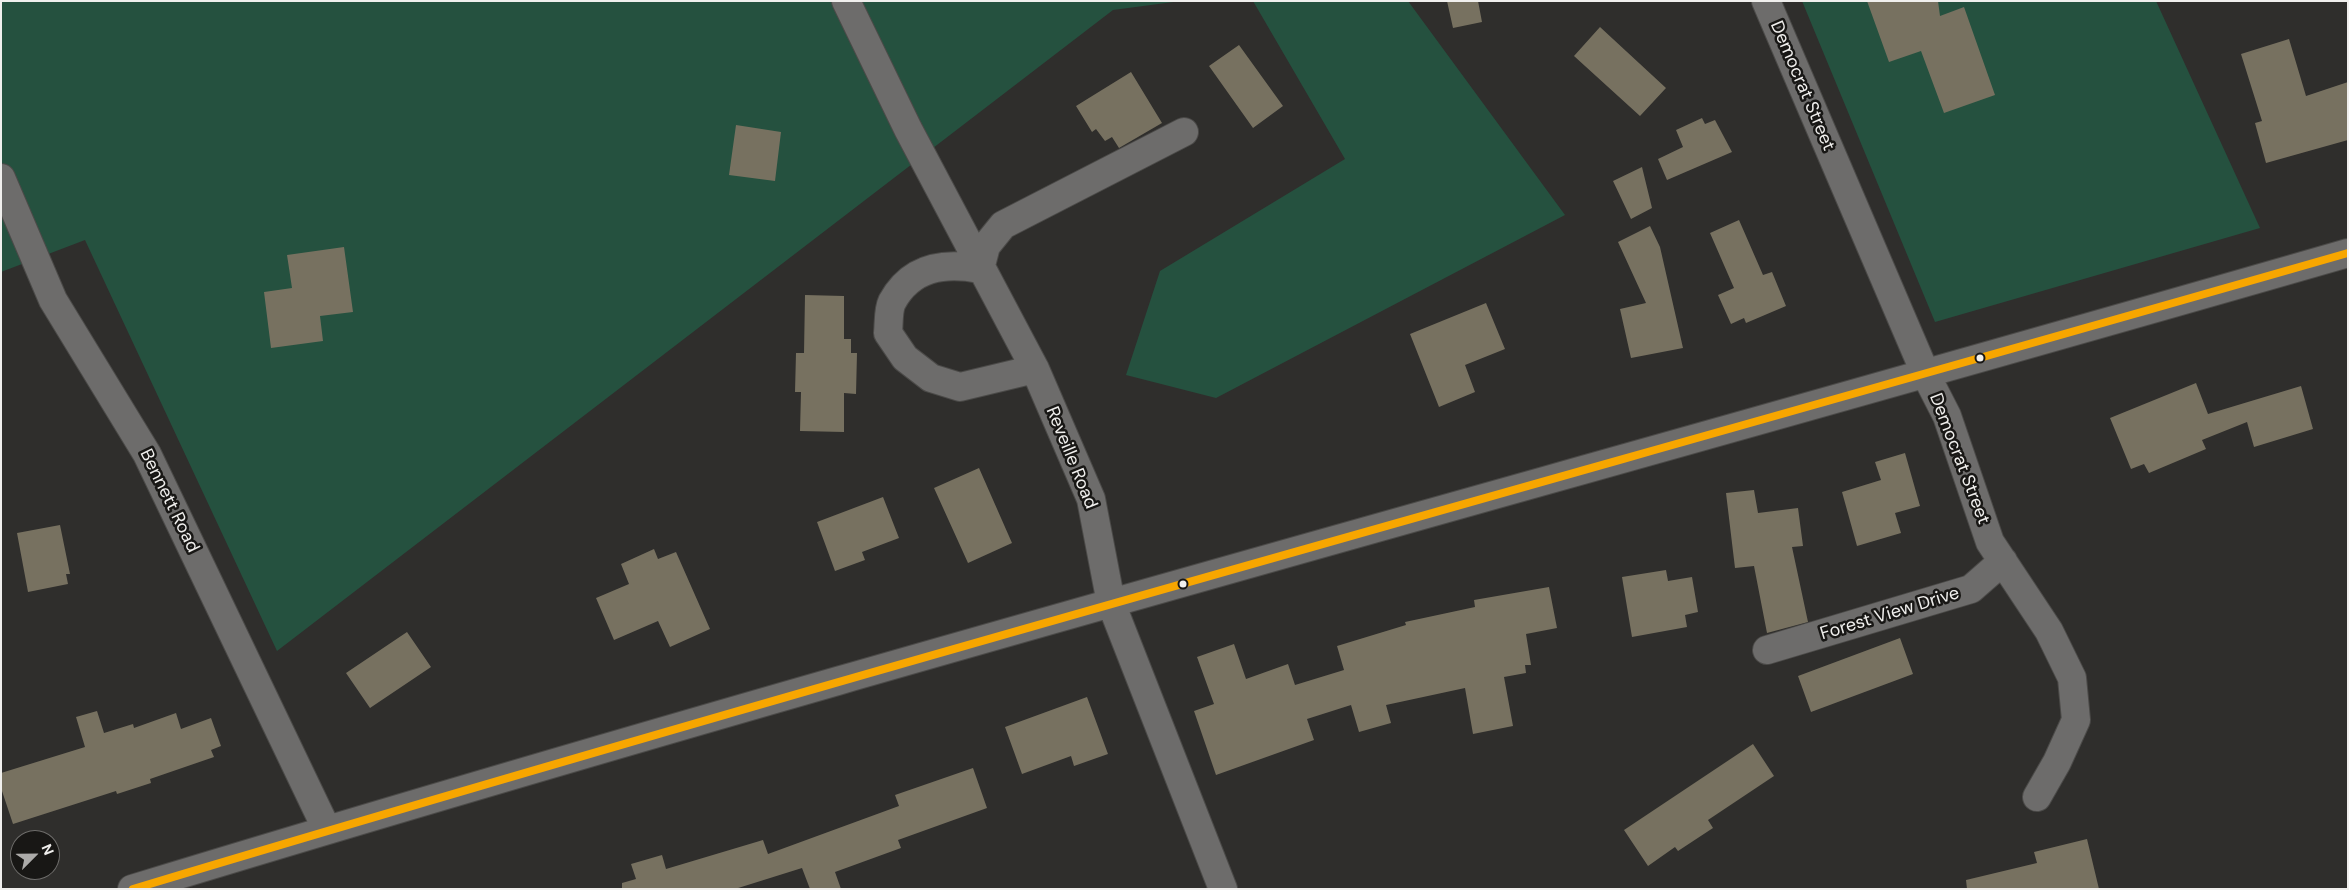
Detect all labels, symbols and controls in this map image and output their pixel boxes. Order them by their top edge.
street label: Democrat Street [1765,18,1839,154]
unlabelled marker [1975,353,1985,363]
street label: Democrat Street [1924,390,1994,528]
street label: Reveille Road [1041,404,1101,512]
street label: Bennett Road [135,446,203,556]
unlabelled marker [1178,579,1188,589]
street label: Forest View Drive [1818,583,1962,645]
north arrow [10,830,60,880]
text: N [38,841,58,858]

